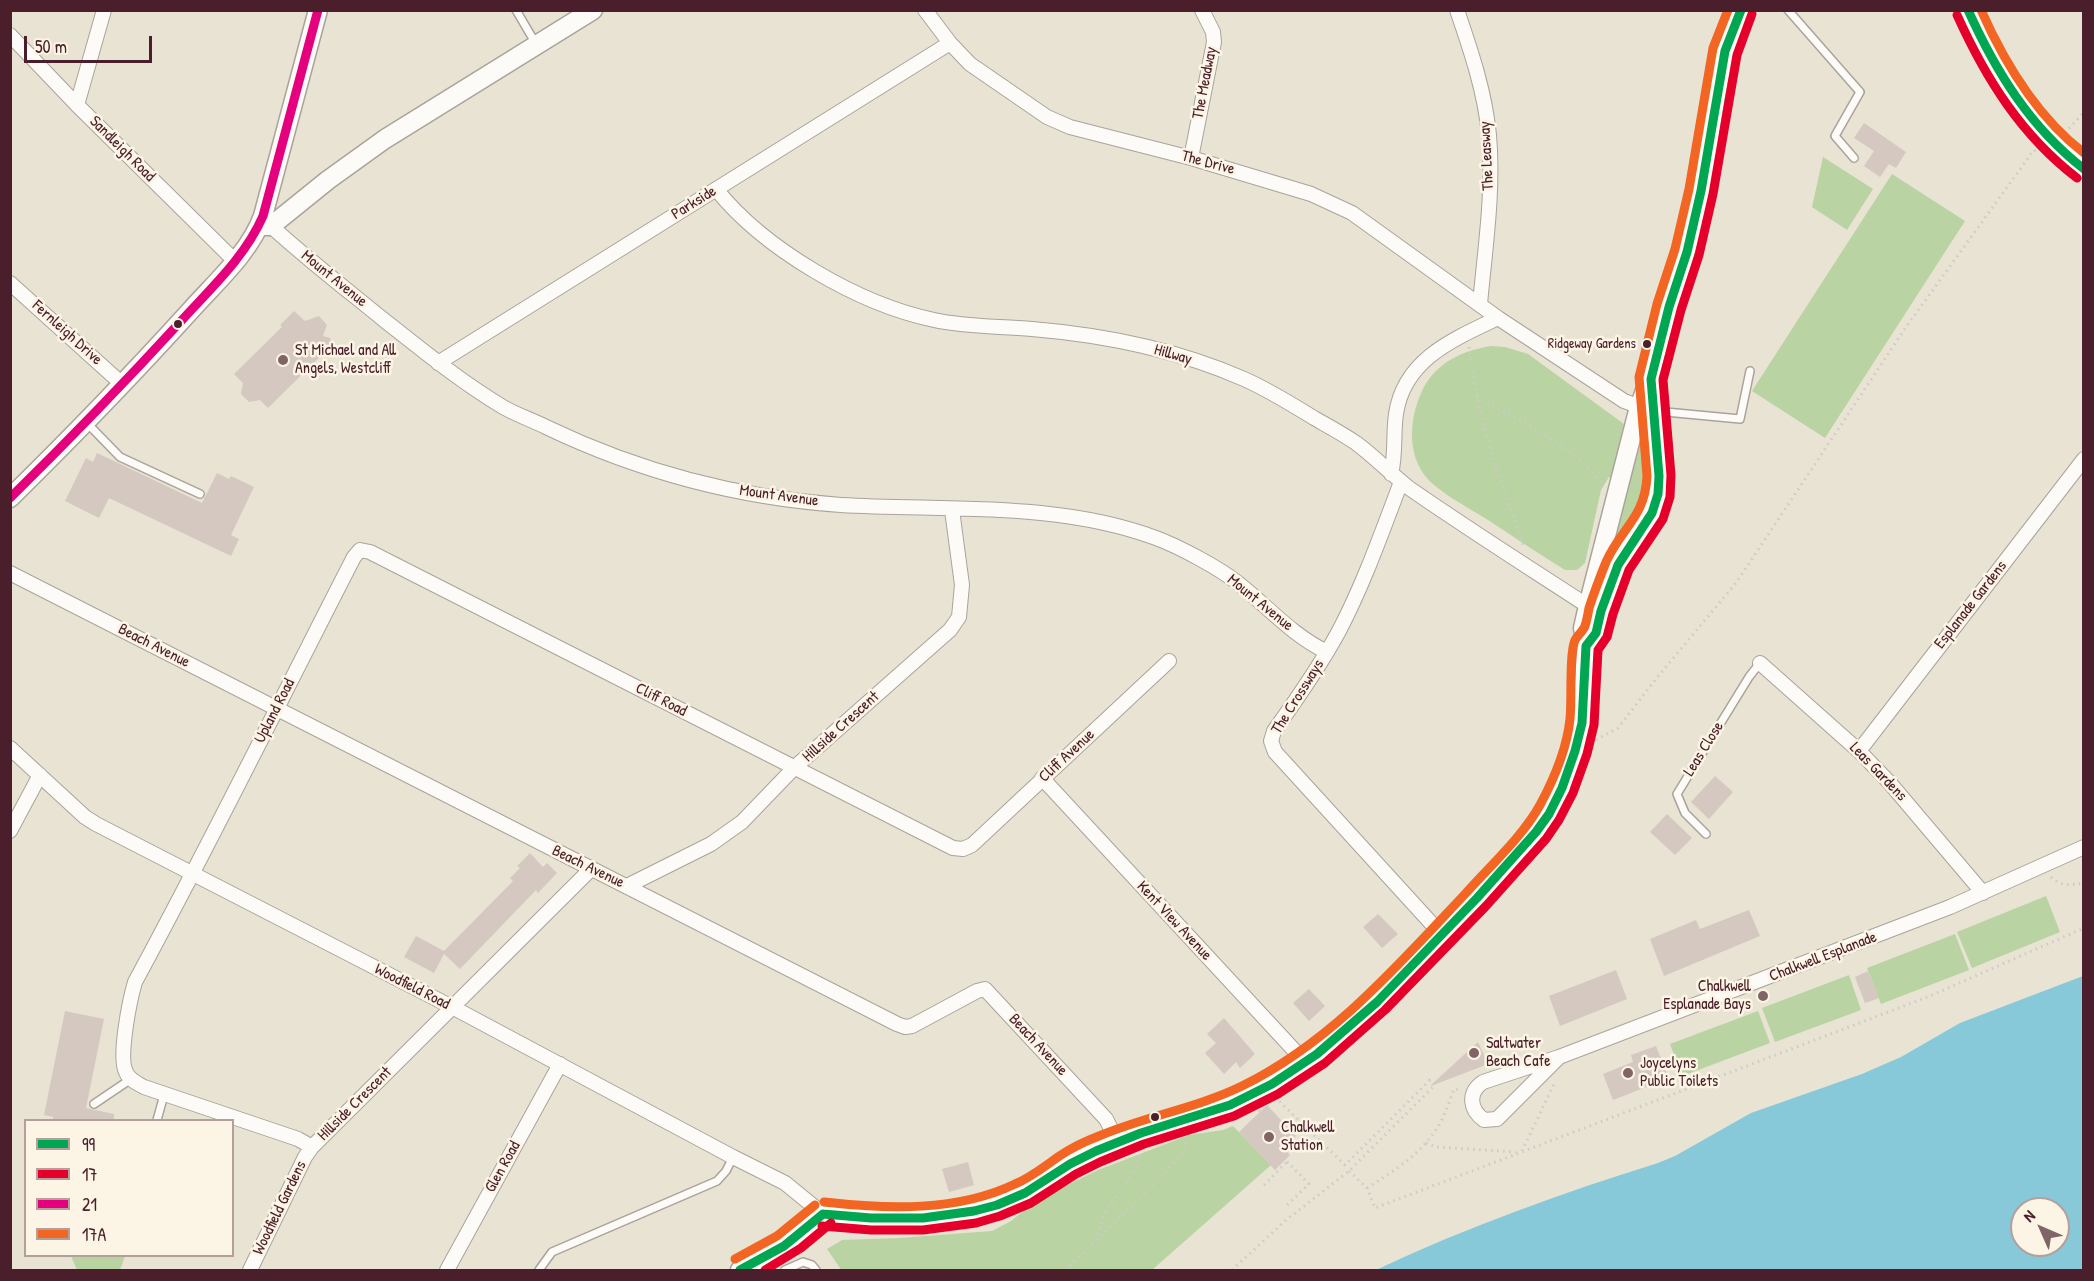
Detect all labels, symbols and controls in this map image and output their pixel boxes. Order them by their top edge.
scale bar [27,24,154,62]
text: 50 m [35,34,67,59]
street label: The Meadway [1189,45,1221,121]
street label: Sandleigh Road [85,112,159,186]
street label: The Leasway [1476,121,1498,191]
street label: The Drive [1179,147,1237,179]
street label: Parkside [668,182,720,224]
street label: Mount Avenue [297,247,371,311]
street label: Fernleigh Drive [28,297,106,369]
unlabelled marker [172,318,184,330]
place label: Ridgeway Gardens [1548,336,1636,352]
marker: Ridgeway Gardens [1641,338,1653,350]
street label: Hillway [1152,340,1194,370]
place label: St Michael and All Angels, Westcliff [295,341,396,379]
marker: St Michael and All Angels, Westcliff [276,353,290,367]
street label: Mount Avenue [738,481,820,511]
street label: Esplanade Gardens [1931,557,2011,653]
street label: Mount Avenue [1223,571,1297,635]
street label: Beach Avenue [115,620,193,672]
street label: The Crossways [1267,656,1329,738]
street label: Upland Road [251,676,299,746]
street label: Cliff Road [632,679,690,721]
street label: Hillside Crescent [799,687,883,767]
street label: Leas Close [1680,718,1728,780]
street label: Cliff Avenue [1035,725,1099,787]
street label: Leas Gardens [1845,739,1911,805]
street label: Beach Avenue [549,841,627,893]
street label: Kent View Avenue [1132,877,1216,965]
street label: Chalkwell Esplanade [1766,928,1880,986]
street label: Woodfield Road [371,960,453,1014]
place label: Chalkwell Esplanade Bays [1663,977,1751,1015]
marker: Chalkwell Esplanade Bays [1756,989,1770,1003]
street label: Beach Avenue [1004,1010,1072,1080]
place label: Saltwater Beach Cafe [1486,1034,1551,1072]
marker: Saltwater Beach Cafe [1467,1046,1481,1060]
place label: Joycelyns Public Toilets [1640,1054,1718,1092]
street label: Hillside Crescent [314,1063,396,1145]
marker: Joycelyns Public Toilets [1621,1066,1635,1080]
unlabelled marker [1149,1111,1161,1123]
place label: Chalkwell Station [1281,1118,1334,1156]
legend [24,1119,234,1257]
marker: Chalkwell Station [1262,1130,1276,1144]
text: 99 [82,1132,95,1157]
street label: Glen Road [481,1138,525,1196]
street label: Woodfield Gardens [249,1158,311,1258]
text: 17 [82,1162,97,1187]
text: 21 [82,1192,97,1217]
north arrow [2010,1197,2070,1257]
text: N [2018,1205,2039,1226]
text: 17A [82,1222,106,1247]

